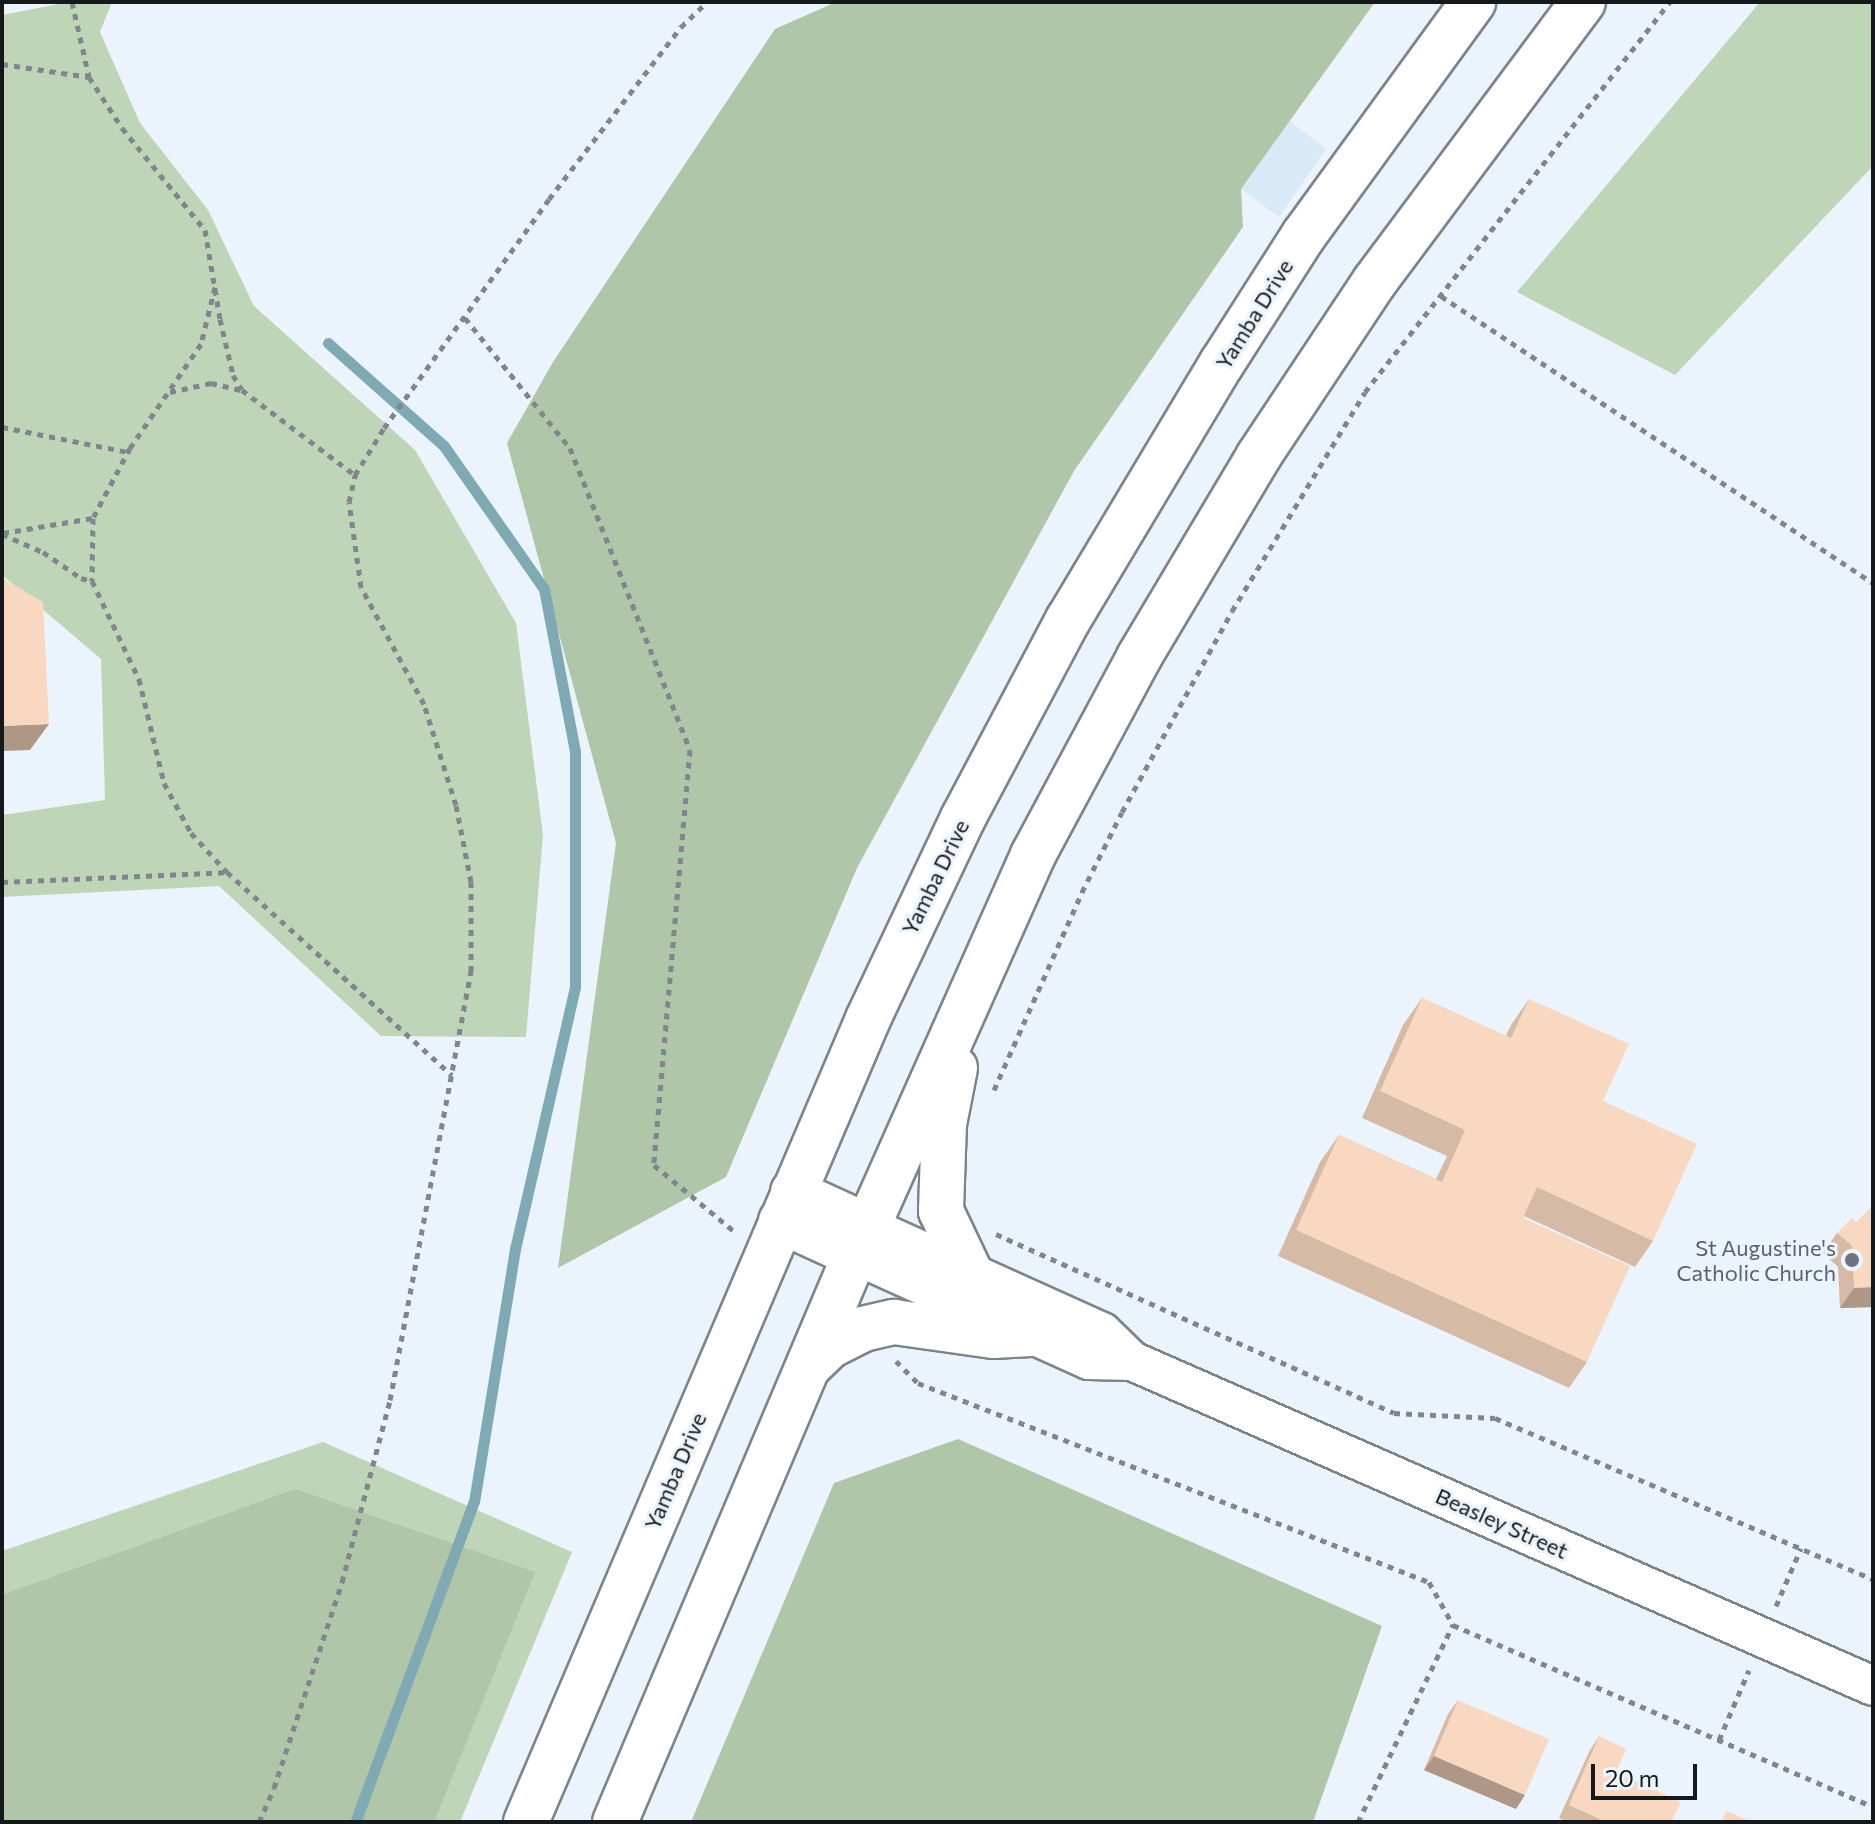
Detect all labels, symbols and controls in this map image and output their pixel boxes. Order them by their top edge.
street label: Yamba Drive [1210,254,1298,374]
street label: Yamba Drive [896,815,974,939]
place label: St Augustine's Catholic Church [1676,1234,1836,1286]
marker: St Augustine's Catholic Church [1843,1251,1861,1269]
street label: Yamba Drive [638,1408,712,1534]
street label: Beasley Street [1432,1482,1572,1564]
scale bar [1595,1748,1701,1798]
text: 20 m [1605,1763,1659,1792]

